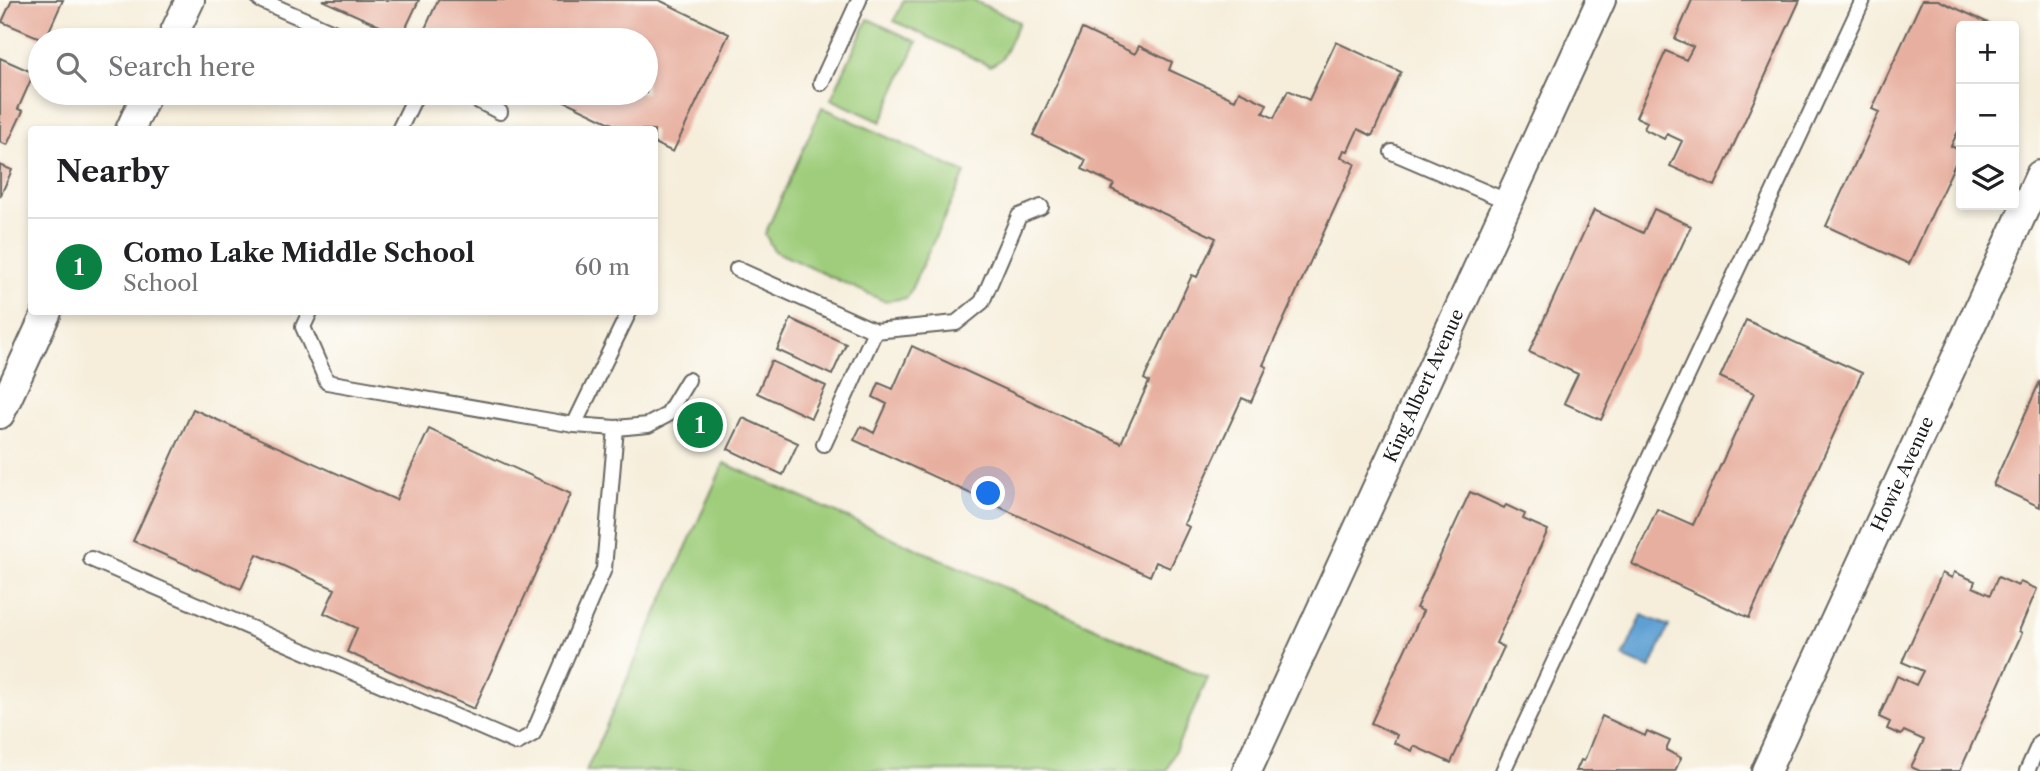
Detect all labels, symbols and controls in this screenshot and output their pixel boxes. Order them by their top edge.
map controls [1956,21,2019,210]
button: + [1956,21,2019,84]
search box [28,28,658,105]
icon: search [52,48,90,86]
text: Search here [108,51,255,83]
button: − [1956,84,2019,147]
button: layers [1956,147,2019,210]
text: Nearby [56,153,169,190]
text: Como Lake Middle School [123,237,475,269]
text: 1 [74,253,84,281]
text: 60 m [574,253,630,281]
text: School [123,269,198,297]
street label: King Albert Avenue [1379,306,1469,466]
pin: 1 [677,399,723,451]
street label: Howie Avenue [1867,413,1939,535]
your location [971,476,1005,510]

